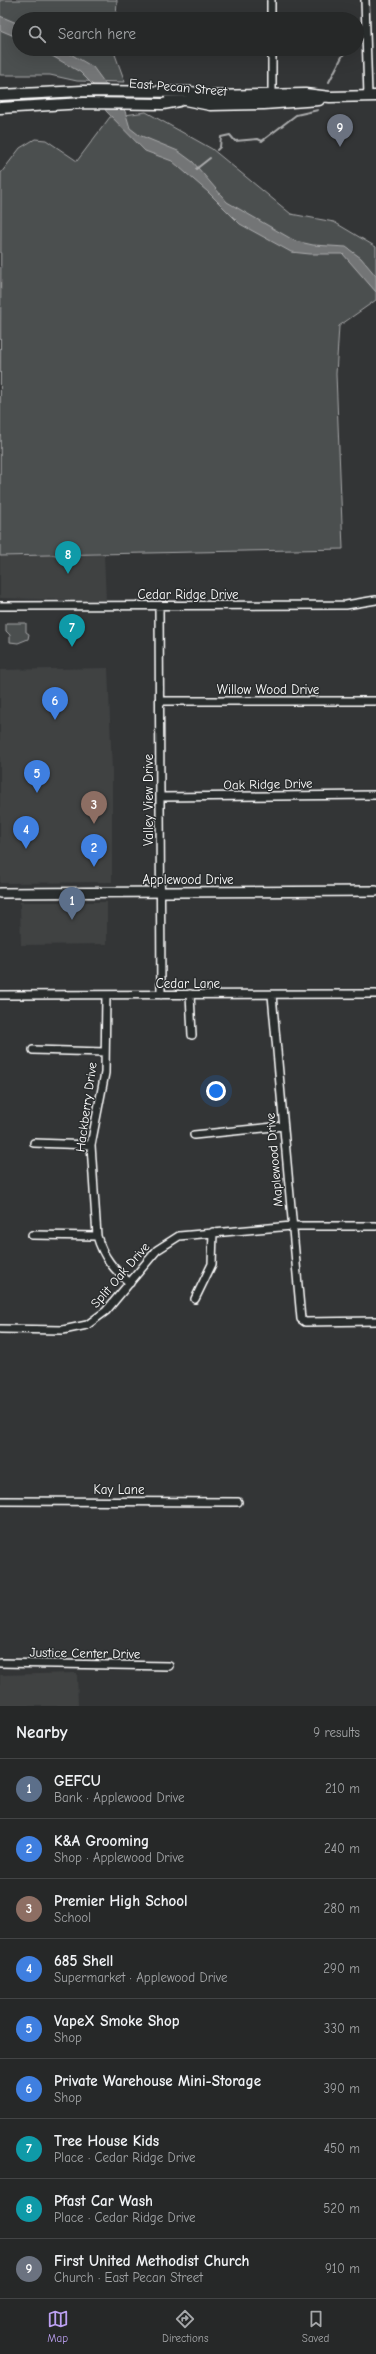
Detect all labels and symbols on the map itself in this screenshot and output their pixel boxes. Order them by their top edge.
street label: East Pecan Street [128,75,229,99]
pin: 9 [327,114,353,147]
pin: 8 [55,541,81,574]
street label: Cedar Ridge Drive [138,587,239,602]
pin: 7 [59,614,85,647]
street label: Willow Wood Drive [217,682,320,697]
pin: 6 [42,687,68,720]
street label: Valley View Drive [141,754,156,846]
pin: 5 [24,760,50,793]
street label: Oak Ridge Drive [223,776,313,792]
pin: 3 [81,791,107,824]
pin: 4 [13,816,39,849]
pin: 2 [81,834,107,867]
street label: Applewood Drive [142,872,234,887]
pin: 1 [59,887,85,920]
street label: Cedar Lane [156,976,221,991]
street label: Hackberry Drive [72,1061,100,1153]
your location [206,1081,226,1101]
street label: Maplewood Drive [262,1112,286,1208]
street label: Split Oak Drive [88,1239,153,1311]
street label: Kay Lane [94,1482,145,1497]
street label: Justice Center Drive [29,1645,141,1661]

